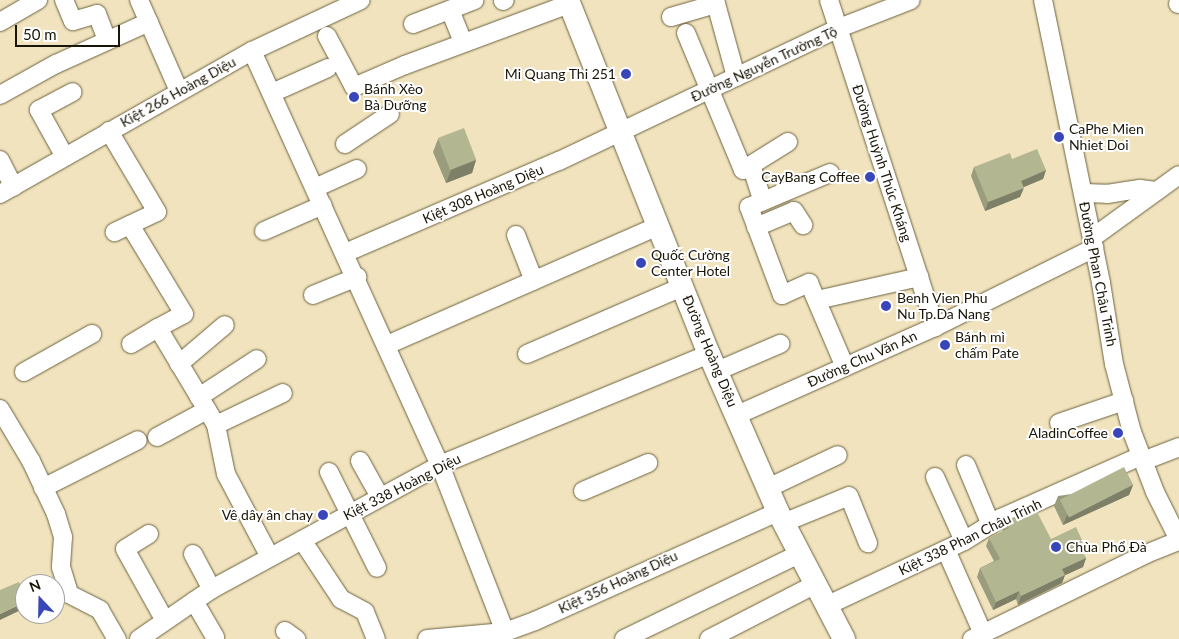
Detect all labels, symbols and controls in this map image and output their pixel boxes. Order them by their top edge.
scale bar [18,15,122,47]
street label: Đường Nguyễn Trường Tộ [688,22,840,106]
text: 50 m [23,25,57,43]
street label: Kiệt 266 Hoàng Diệu [117,53,239,131]
place label: Mi Quang Thi 251 [504,66,616,82]
marker: Mi Quang Thi 251 [620,68,632,80]
place label: Bánh Xèo Bà Dưỡng [364,81,426,114]
street label: Đường Huỳnh Thúc Kháng [849,82,915,244]
marker: Bánh Xèo Bà Dưỡng [348,91,360,103]
place label: CaPhe Mien Nhiet Doi [1069,121,1144,154]
marker: CaPhe Mien Nhiet Doi [1053,131,1065,143]
street label: Kiệt 308 Hoàng Diệu [420,161,546,227]
place label: CayBang Coffee [761,169,860,185]
marker: CayBang Coffee [864,171,876,183]
street label: Đường Phan Châu Trinh [1076,200,1120,348]
place label: Quốc Cường Center Hotel [651,247,730,280]
marker: Quốc Cường Center Hotel [635,257,647,269]
place label: Benh Vien Phu Nu Tp.Da Nang [897,290,990,322]
street label: Đường Hoàng Diệu [679,293,741,409]
marker: Benh Vien Phu Nu Tp.Da Nang [879,299,893,313]
street label: Đường Chu Văn An [804,327,920,391]
place label: Bánh mì chấm Pate [955,329,1019,362]
marker: Bánh mì chấm Pate [939,339,951,351]
place label: AladinCoffee [1029,425,1108,441]
marker: AladinCoffee [1112,427,1124,439]
street label: Kiệt 338 Hoàng Diệu [340,450,464,524]
street label: Kiệt 338 Phan Châu Trinh [896,495,1044,579]
place label: Vê dây ân chay [221,507,313,523]
marker: Vê dây ân chay [317,509,329,521]
place label: Chùa Phổ Đà [1066,539,1147,555]
marker: Chùa Phổ Đà [1050,541,1062,553]
street label: Kiệt 356 Hoàng Diệu [556,547,680,617]
north arrow [15,574,65,624]
text: N [27,576,43,595]

